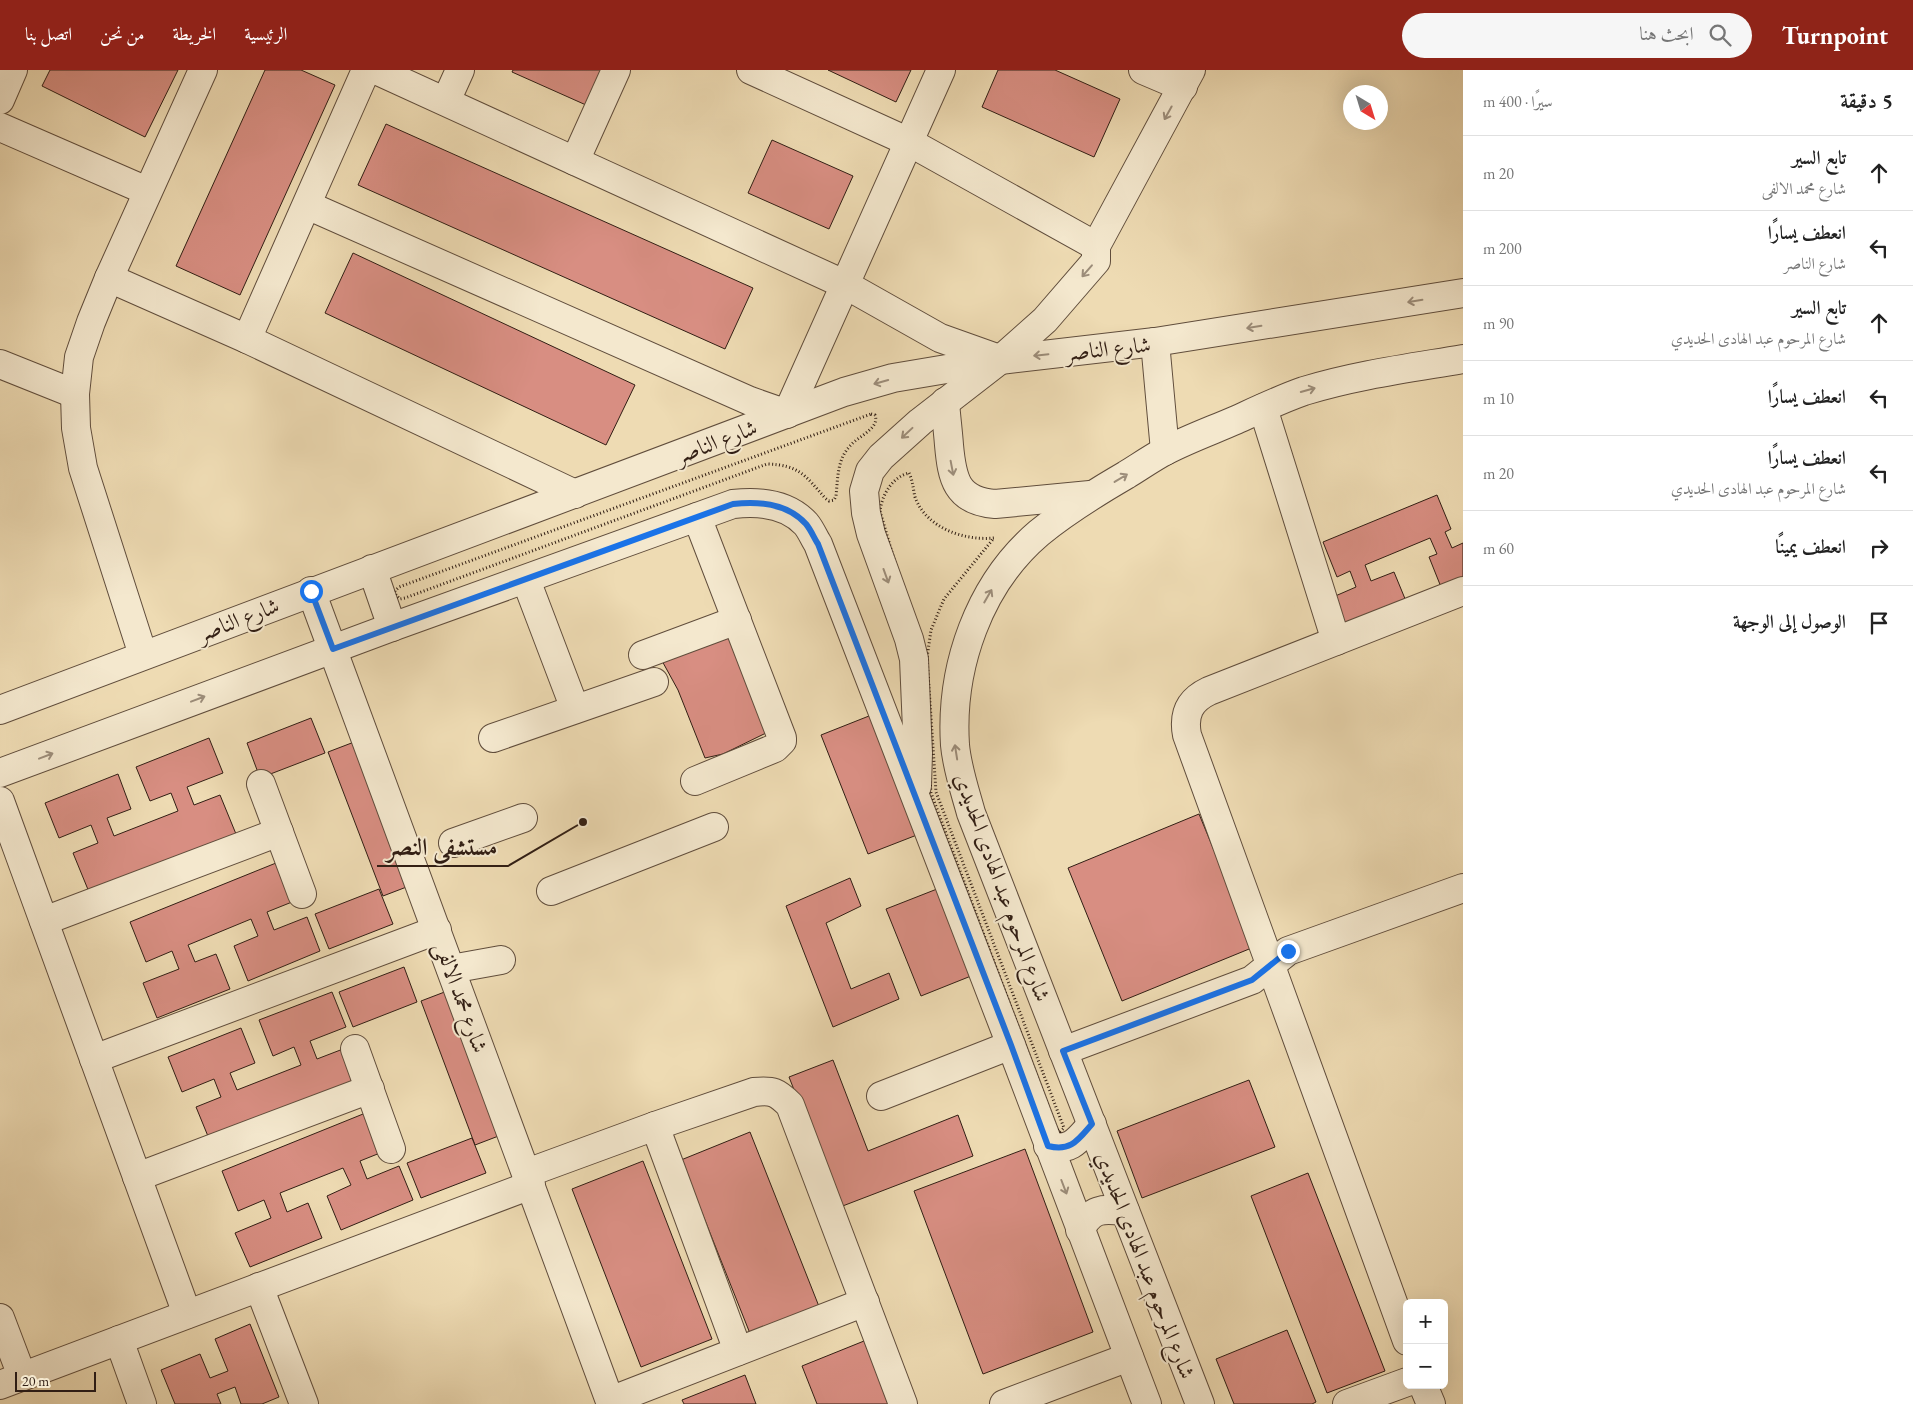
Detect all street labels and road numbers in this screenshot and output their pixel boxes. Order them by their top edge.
street label: شارع الناصر [1062,330,1153,372]
street label: شارع الناصر [669,413,763,475]
street label: شارع الناصر [191,591,285,653]
street label: شارع المرحوم عبد الهادى الحديدي [943,769,1057,1007]
street label: شارع محمد الالفى [424,938,495,1058]
street label: شارع المرحوم عبد الهادى الحديدي [1084,1147,1202,1385]

